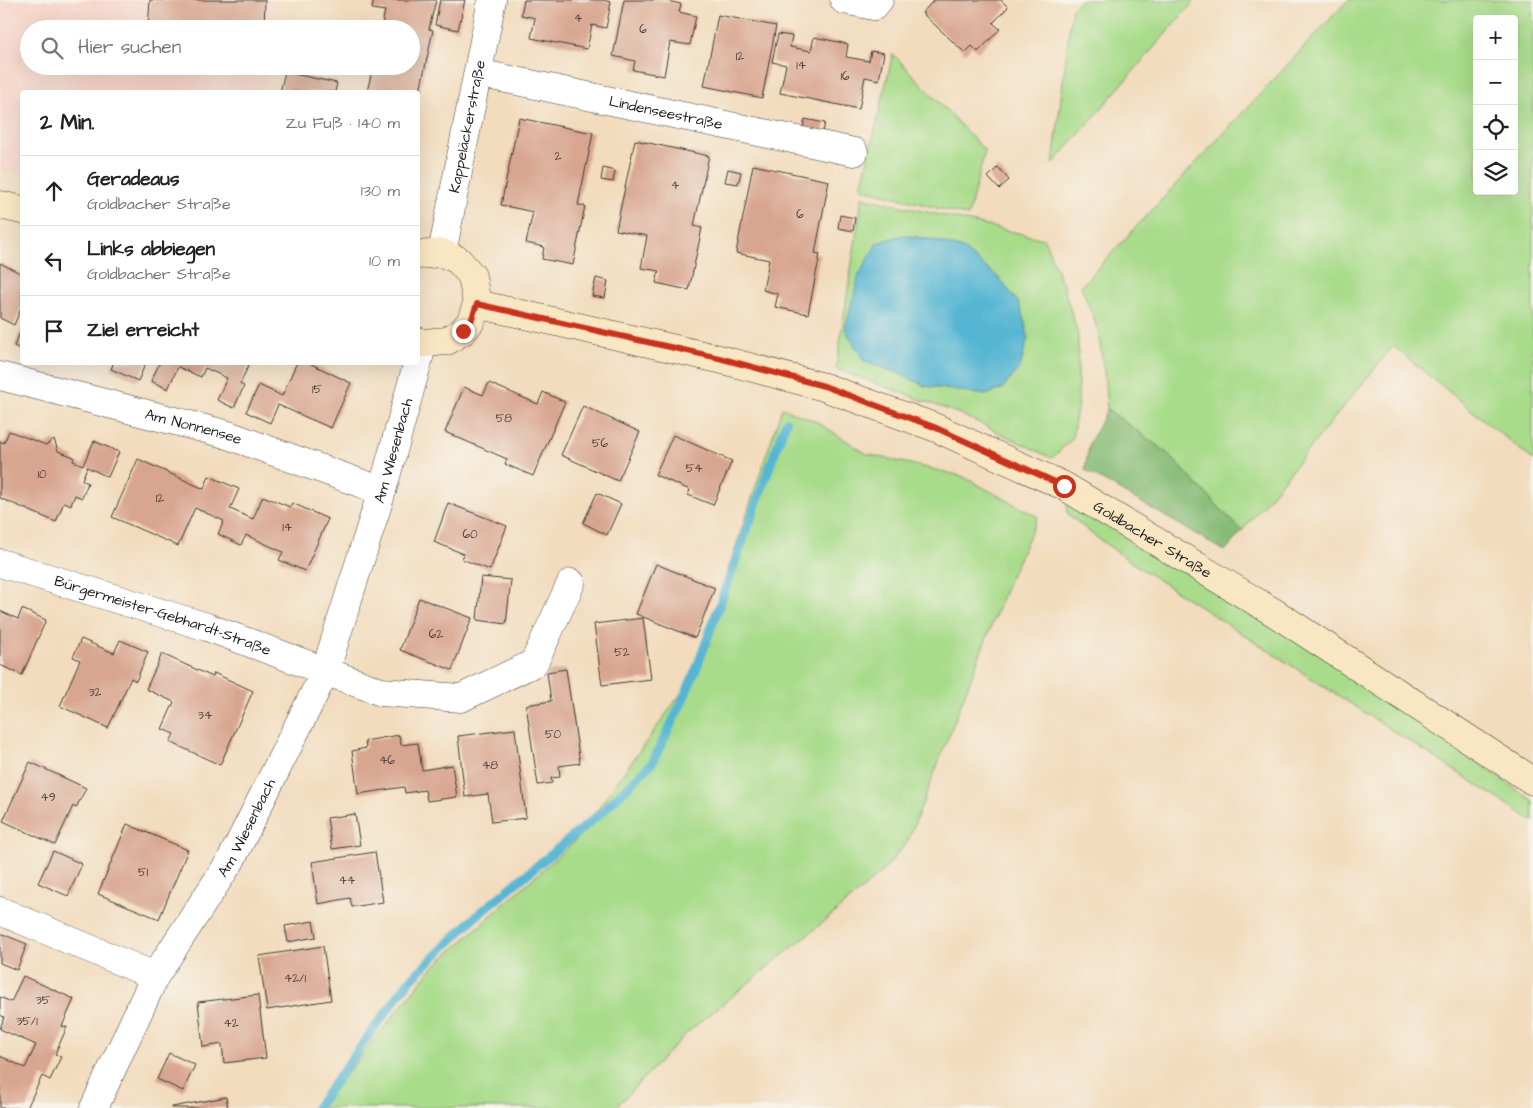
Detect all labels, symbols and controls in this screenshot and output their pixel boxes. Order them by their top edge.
house number: 4 [574,10,582,27]
map controls [1473,15,1518,195]
button: + [1473,15,1518,60]
search box [20,20,420,75]
house number: 6 [639,21,647,38]
icon: search [38,34,66,62]
text: Hier suchen [78,34,181,61]
house number: 12 [736,48,744,65]
house number: 14 [796,57,806,74]
street label: Kappeläckerstraße [444,58,491,195]
button: − [1473,60,1518,105]
house number: 16 [840,68,850,85]
street label: Lindenseestraße [607,91,725,135]
button: locate [1473,105,1518,150]
text: 2 Min. [40,108,94,137]
text: Zu Fuß · 140 m [285,112,400,134]
house number: 2 [555,148,562,165]
button: layers [1473,150,1518,195]
text: Geradeaus [87,166,179,193]
icon: ahead [40,177,68,205]
house number: 4 [671,177,679,194]
text: 130 m [361,180,400,202]
text: Goldbacher Straße [87,193,231,215]
house number: 6 [796,206,804,223]
text: Links abbiegen [87,236,215,263]
icon: left [40,247,68,275]
text: 10 m [369,250,400,272]
text: Goldbacher Straße [87,263,231,285]
icon: arrive [40,317,68,345]
text: Ziel erreicht [87,317,199,344]
route end [452,320,475,343]
house number: 15 [312,381,323,398]
street label: Am Wiesenbach [369,395,418,506]
street label: Am Nonnensee [143,404,245,450]
house number: 58 [496,410,512,427]
house number: 56 [592,435,608,452]
house number: 54 [686,460,702,477]
house number: 10 [37,466,47,483]
route start [1053,475,1076,498]
house number: 12 [156,490,164,507]
street label: Goldbacher Straße [1089,496,1215,583]
house number: 14 [282,519,292,536]
house number: 60 [462,526,478,543]
street label: Bürgermeister-Gebhardt-Straße [52,570,274,661]
house number: 62 [429,626,443,643]
house number: 52 [614,644,630,661]
house number: 32 [89,684,102,701]
house number: 34 [198,707,212,724]
house number: 50 [545,726,561,743]
house number: 46 [379,752,395,769]
house number: 48 [482,757,498,774]
street label: Am Wiesenbach [213,775,281,881]
house number: 49 [41,789,56,806]
house number: 51 [138,864,148,881]
house number: 44 [339,872,355,889]
house number: 42/1 [284,970,306,987]
house number: 35 [36,992,51,1009]
house number: 35/1 [16,1013,38,1030]
house number: 42 [223,1015,239,1032]

